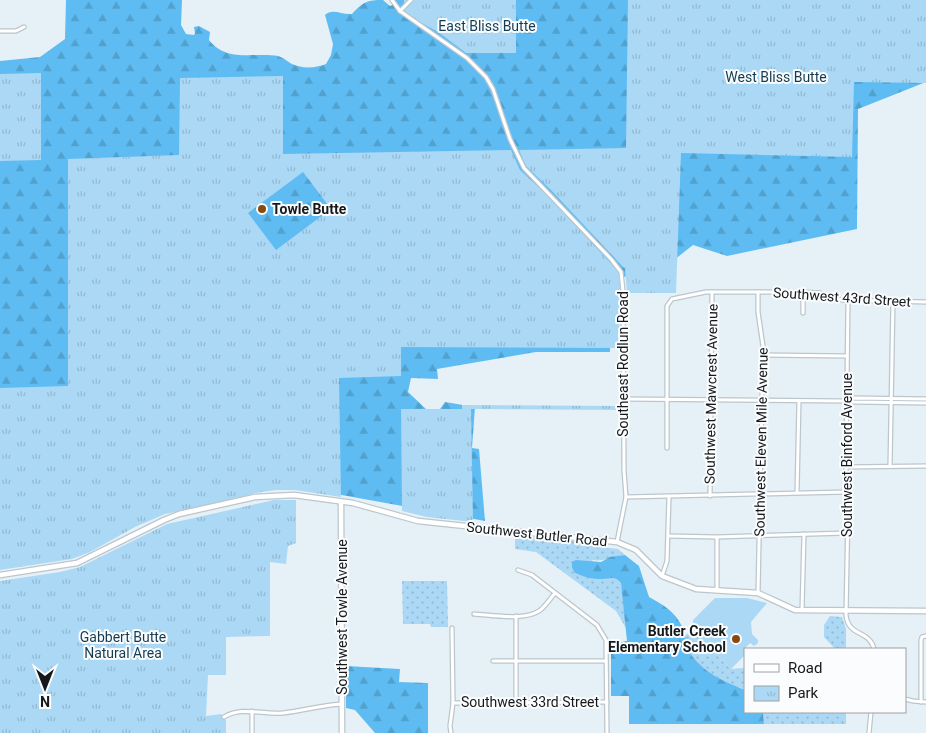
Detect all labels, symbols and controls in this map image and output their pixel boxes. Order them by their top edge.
park label: East Bliss Butte [438,18,536,34]
park label: West Bliss Butte [725,69,827,85]
place label: Towle Butte [272,201,347,217]
marker: Towle Butte [256,203,268,215]
street label: Southwest 43rd Street [773,284,912,310]
street label: Southeast Rodlun Road [615,291,631,437]
street label: Southwest Mawcrest Avenue [701,304,721,484]
street label: Southwest Eleven Mile Avenue [751,347,771,537]
street label: Southwest Binford Avenue [839,373,855,537]
street label: Southwest Butler Road [466,519,608,549]
street label: Southwest Towle Avenue [334,539,350,695]
place label: Butler Creek Elementary School [608,623,727,655]
park label: Gabbert Butte Natural Area [80,629,166,661]
marker: Butler Creek Elementary School [730,633,742,645]
legend [744,648,906,713]
text: Road [788,659,822,677]
north arrow [20,663,70,713]
text: Park [788,684,819,702]
text: N [40,693,50,709]
street label: Southwest 33rd Street [461,694,600,710]

